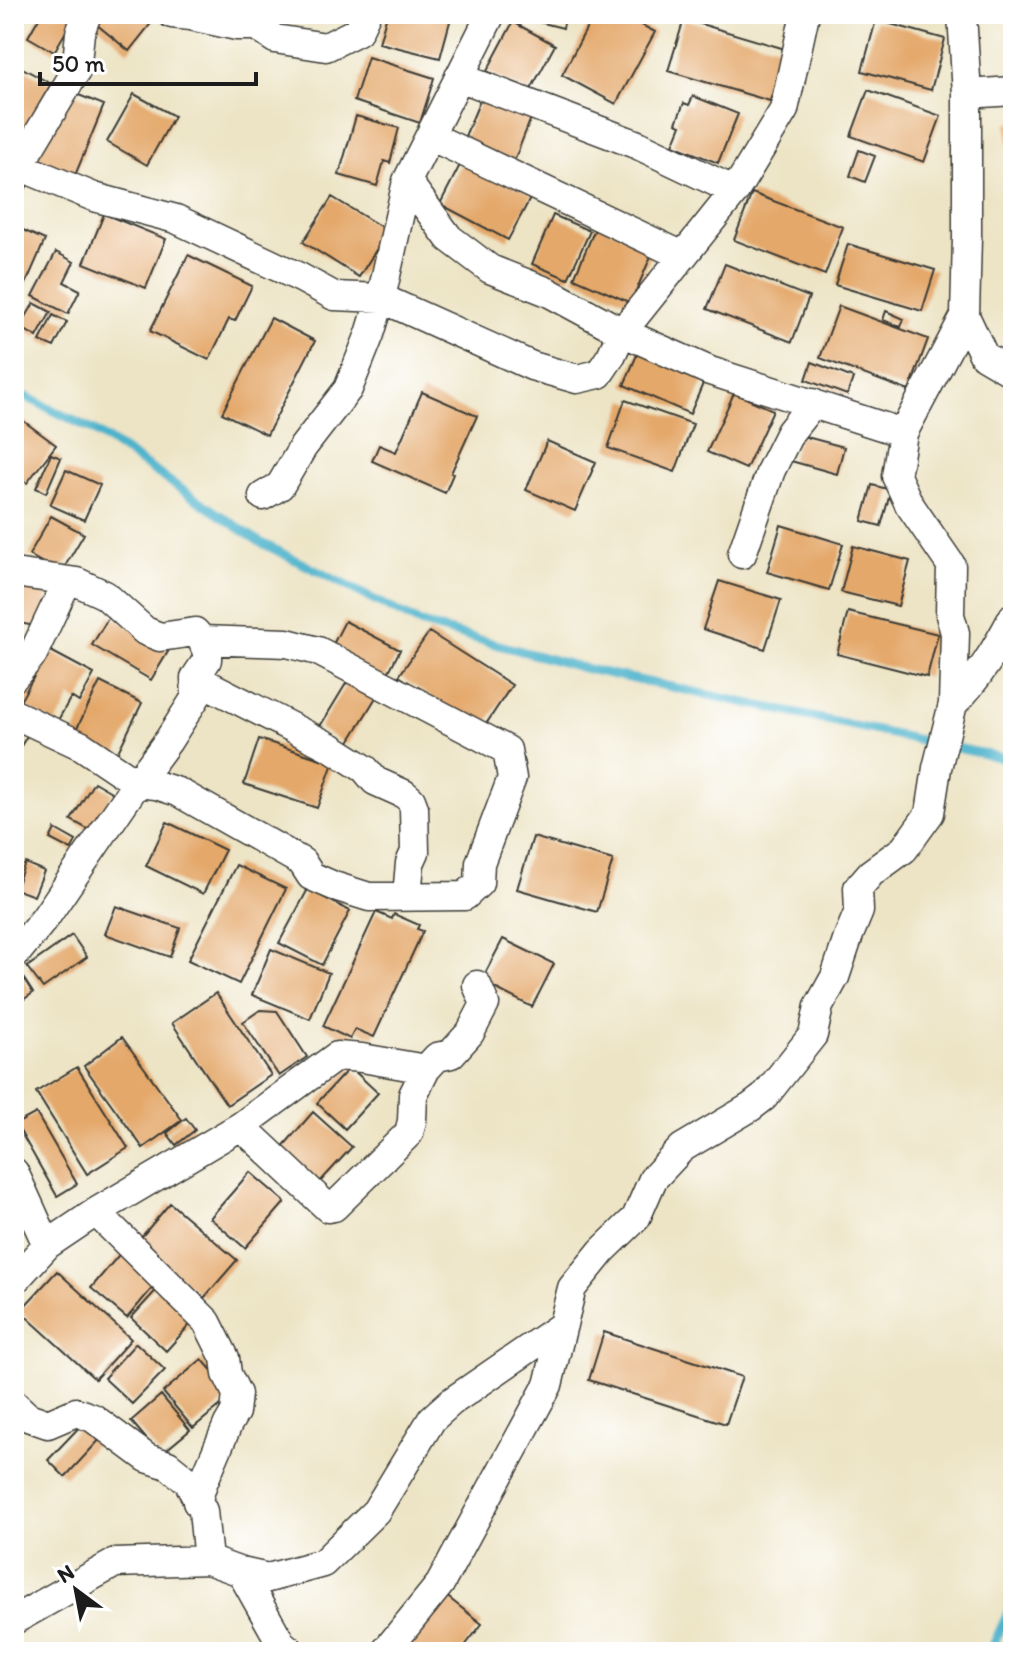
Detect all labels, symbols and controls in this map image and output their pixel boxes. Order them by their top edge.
scale bar [40,36,256,86]
text: 50 m [52,49,105,78]
north arrow [36,1550,116,1630]
text: N [52,1558,79,1589]

